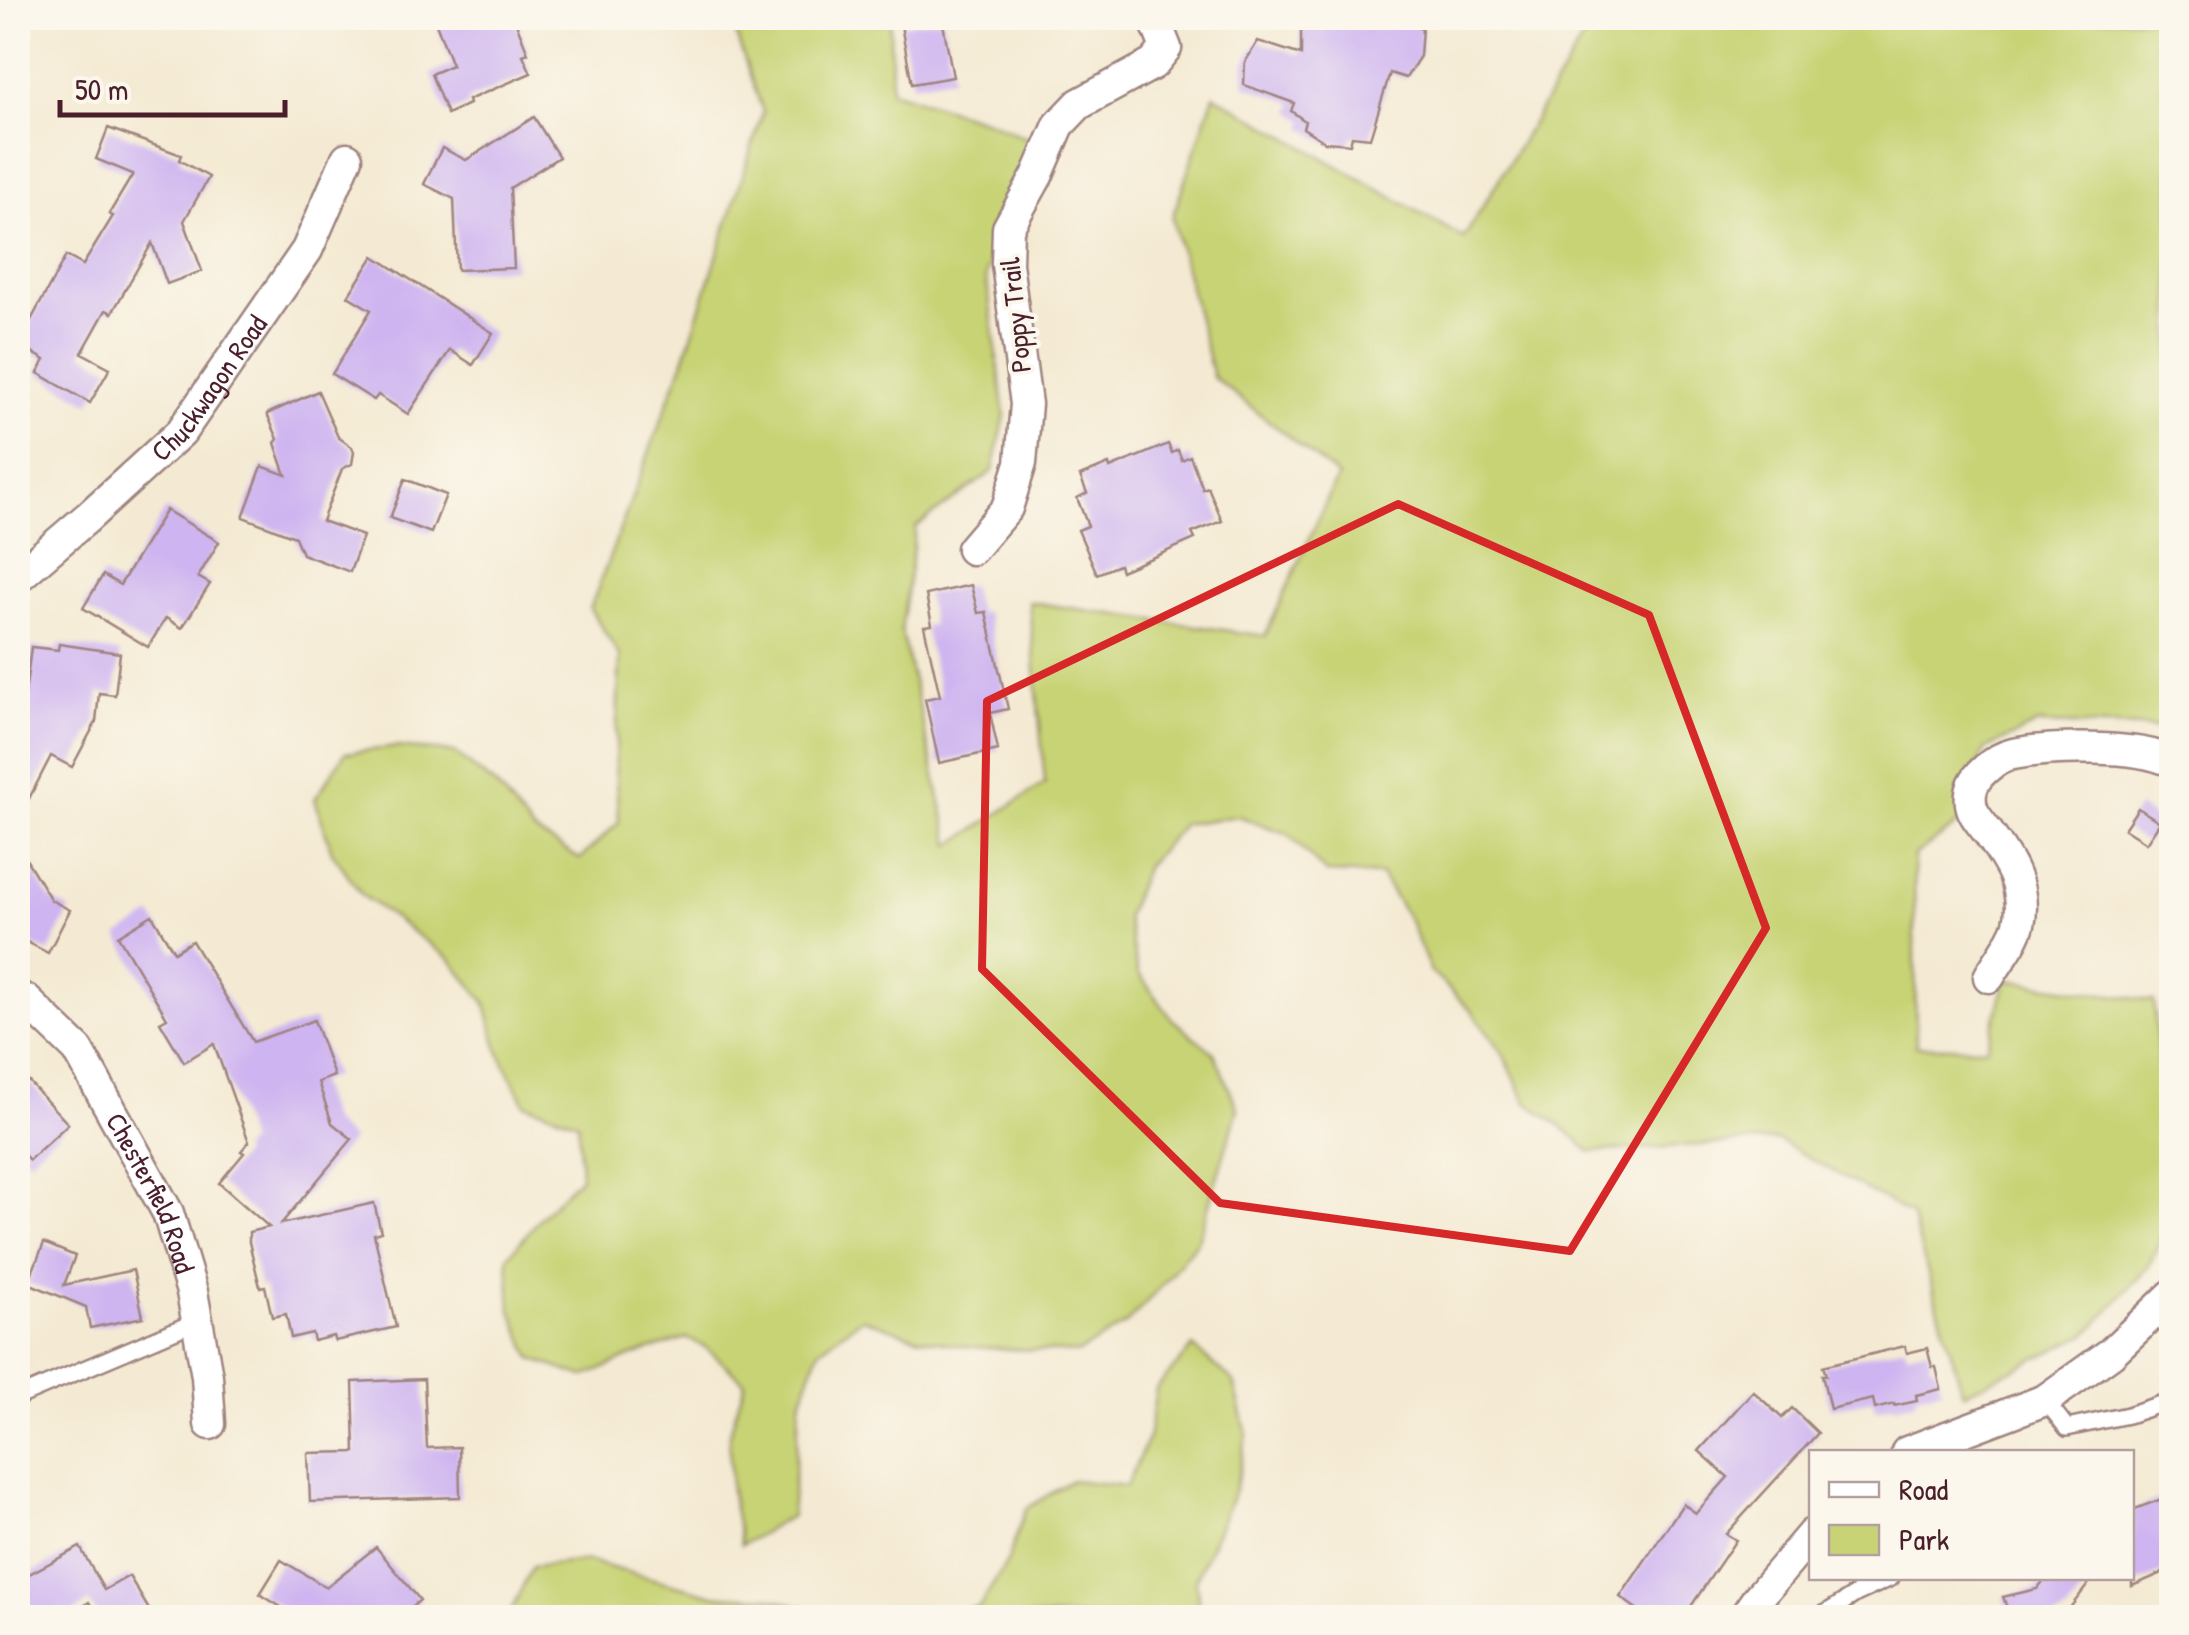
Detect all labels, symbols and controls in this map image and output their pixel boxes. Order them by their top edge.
scale bar [60,55,285,117]
text: 50 m [75,69,128,109]
street label: Poppy Trail [990,255,1040,374]
street label: Chuckwagon Road [142,307,276,470]
street label: Chesterfield Road [97,1106,204,1278]
legend [1809,1450,2134,1580]
text: Road [1899,1469,1948,1509]
text: Park [1899,1519,1949,1559]

